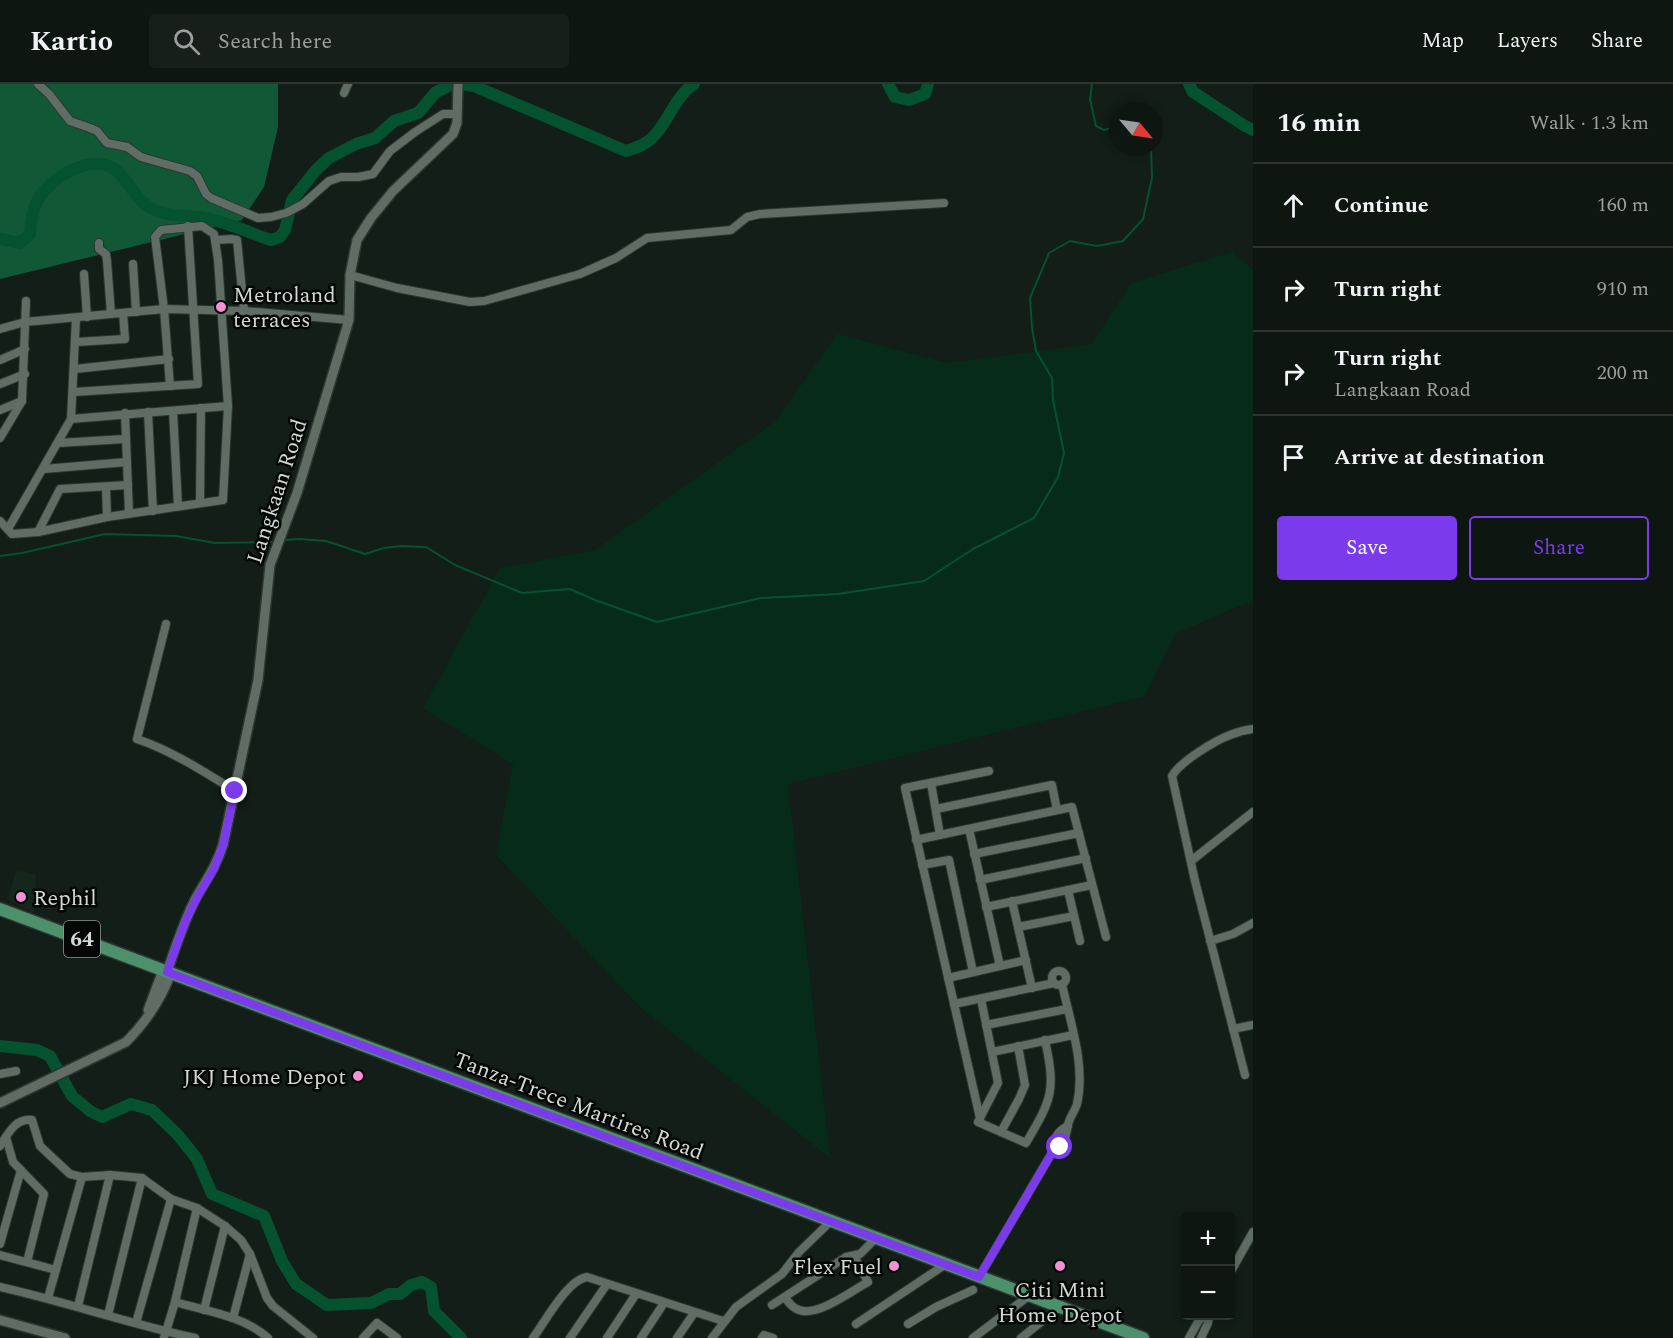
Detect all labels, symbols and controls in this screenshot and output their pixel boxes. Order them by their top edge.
search box [149,14,569,68]
text: Kartio [30,20,113,63]
icon: search [170,25,203,58]
text: Search here [218,25,332,58]
text: Map [1422,25,1464,57]
text: Layers [1497,25,1558,57]
text: Share [1591,25,1643,57]
north arrow [1109,102,1163,156]
text: 16 min [1277,103,1361,143]
text: Walk · 1.3 km [1530,108,1649,138]
icon: ahead [1277,189,1310,222]
text: Continue [1334,189,1429,222]
text: 160 m [1597,190,1649,220]
icon: right [1277,273,1310,306]
text: Turn right [1334,273,1441,306]
text: 910 m [1597,274,1649,304]
place label: Metroland terraces [233,279,336,337]
marker: Metroland terraces [214,300,228,314]
text: Turn right [1334,342,1441,375]
icon: right [1277,357,1310,390]
text: 200 m [1597,358,1649,388]
text: Langkaan Road [1334,375,1471,405]
street label: Langkaan Road [238,415,316,568]
icon: arrive [1277,441,1310,474]
text: Arrive at destination [1334,441,1545,474]
button: Save [1277,516,1457,580]
button: Share [1469,516,1649,580]
route end [221,777,247,803]
place label: Rephil [33,882,97,915]
marker: Rephil [14,890,28,904]
road number: 64 [64,921,100,957]
street label: Tanza-Trece Martires Road [449,1043,708,1169]
place label: JKJ Home Depot [183,1061,346,1094]
marker: JKJ Home Depot [351,1069,365,1083]
route start [1046,1133,1072,1159]
map controls [1181,1212,1235,1320]
button: + [1181,1212,1235,1266]
place label: Flex Fuel [793,1251,882,1284]
marker: Flex Fuel [887,1259,901,1273]
marker: Citi Mini Home Depot [1053,1259,1067,1273]
button: − [1181,1266,1235,1320]
place label: Citi Mini Home Depot [998,1274,1123,1332]

